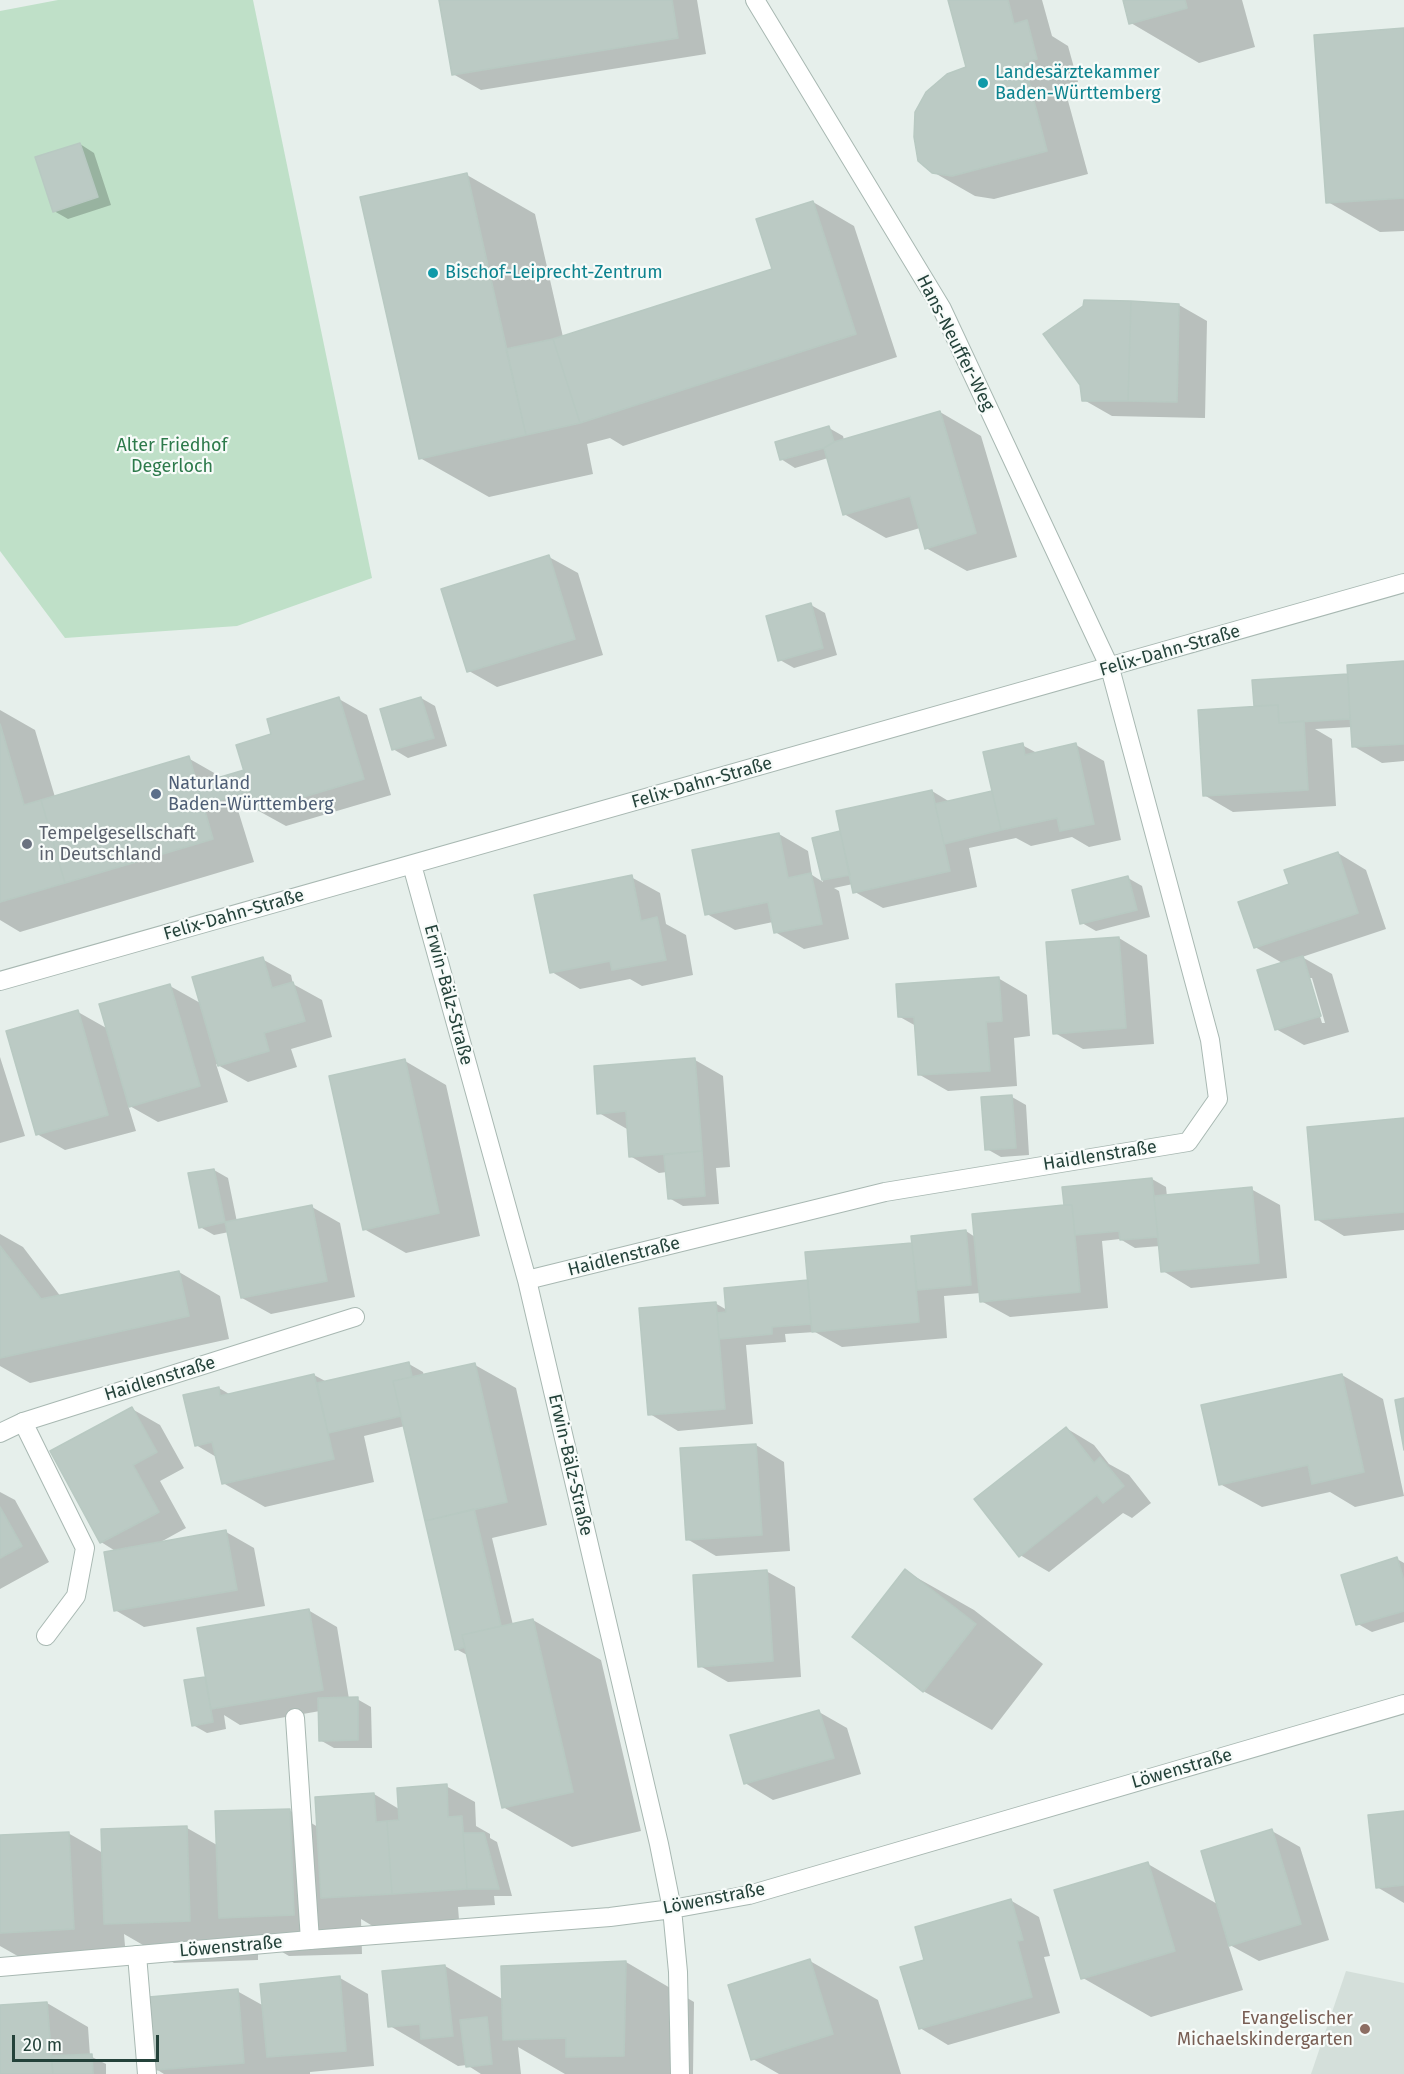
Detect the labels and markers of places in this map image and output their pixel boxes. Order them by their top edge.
place label: Landesärztekammer Baden-Württemberg [995,62,1161,104]
marker: Landesärztekammer Baden-Württemberg [976,76,990,90]
place label: Bischof-Leiprecht-Zentrum [445,262,663,284]
marker: Bischof-Leiprecht-Zentrum [426,266,440,280]
place label: Naturland Baden-Württemberg [168,773,334,816]
marker: Naturland Baden-Württemberg [149,787,163,801]
place label: Tempelgesellschaft in Deutschland [39,823,196,866]
marker: Tempelgesellschaft in Deutschland [20,837,34,851]
place label: Evangelischer Michaelskindergarten [1177,2008,1353,2050]
marker: Evangelischer Michaelskindergarten [1358,2022,1372,2036]

